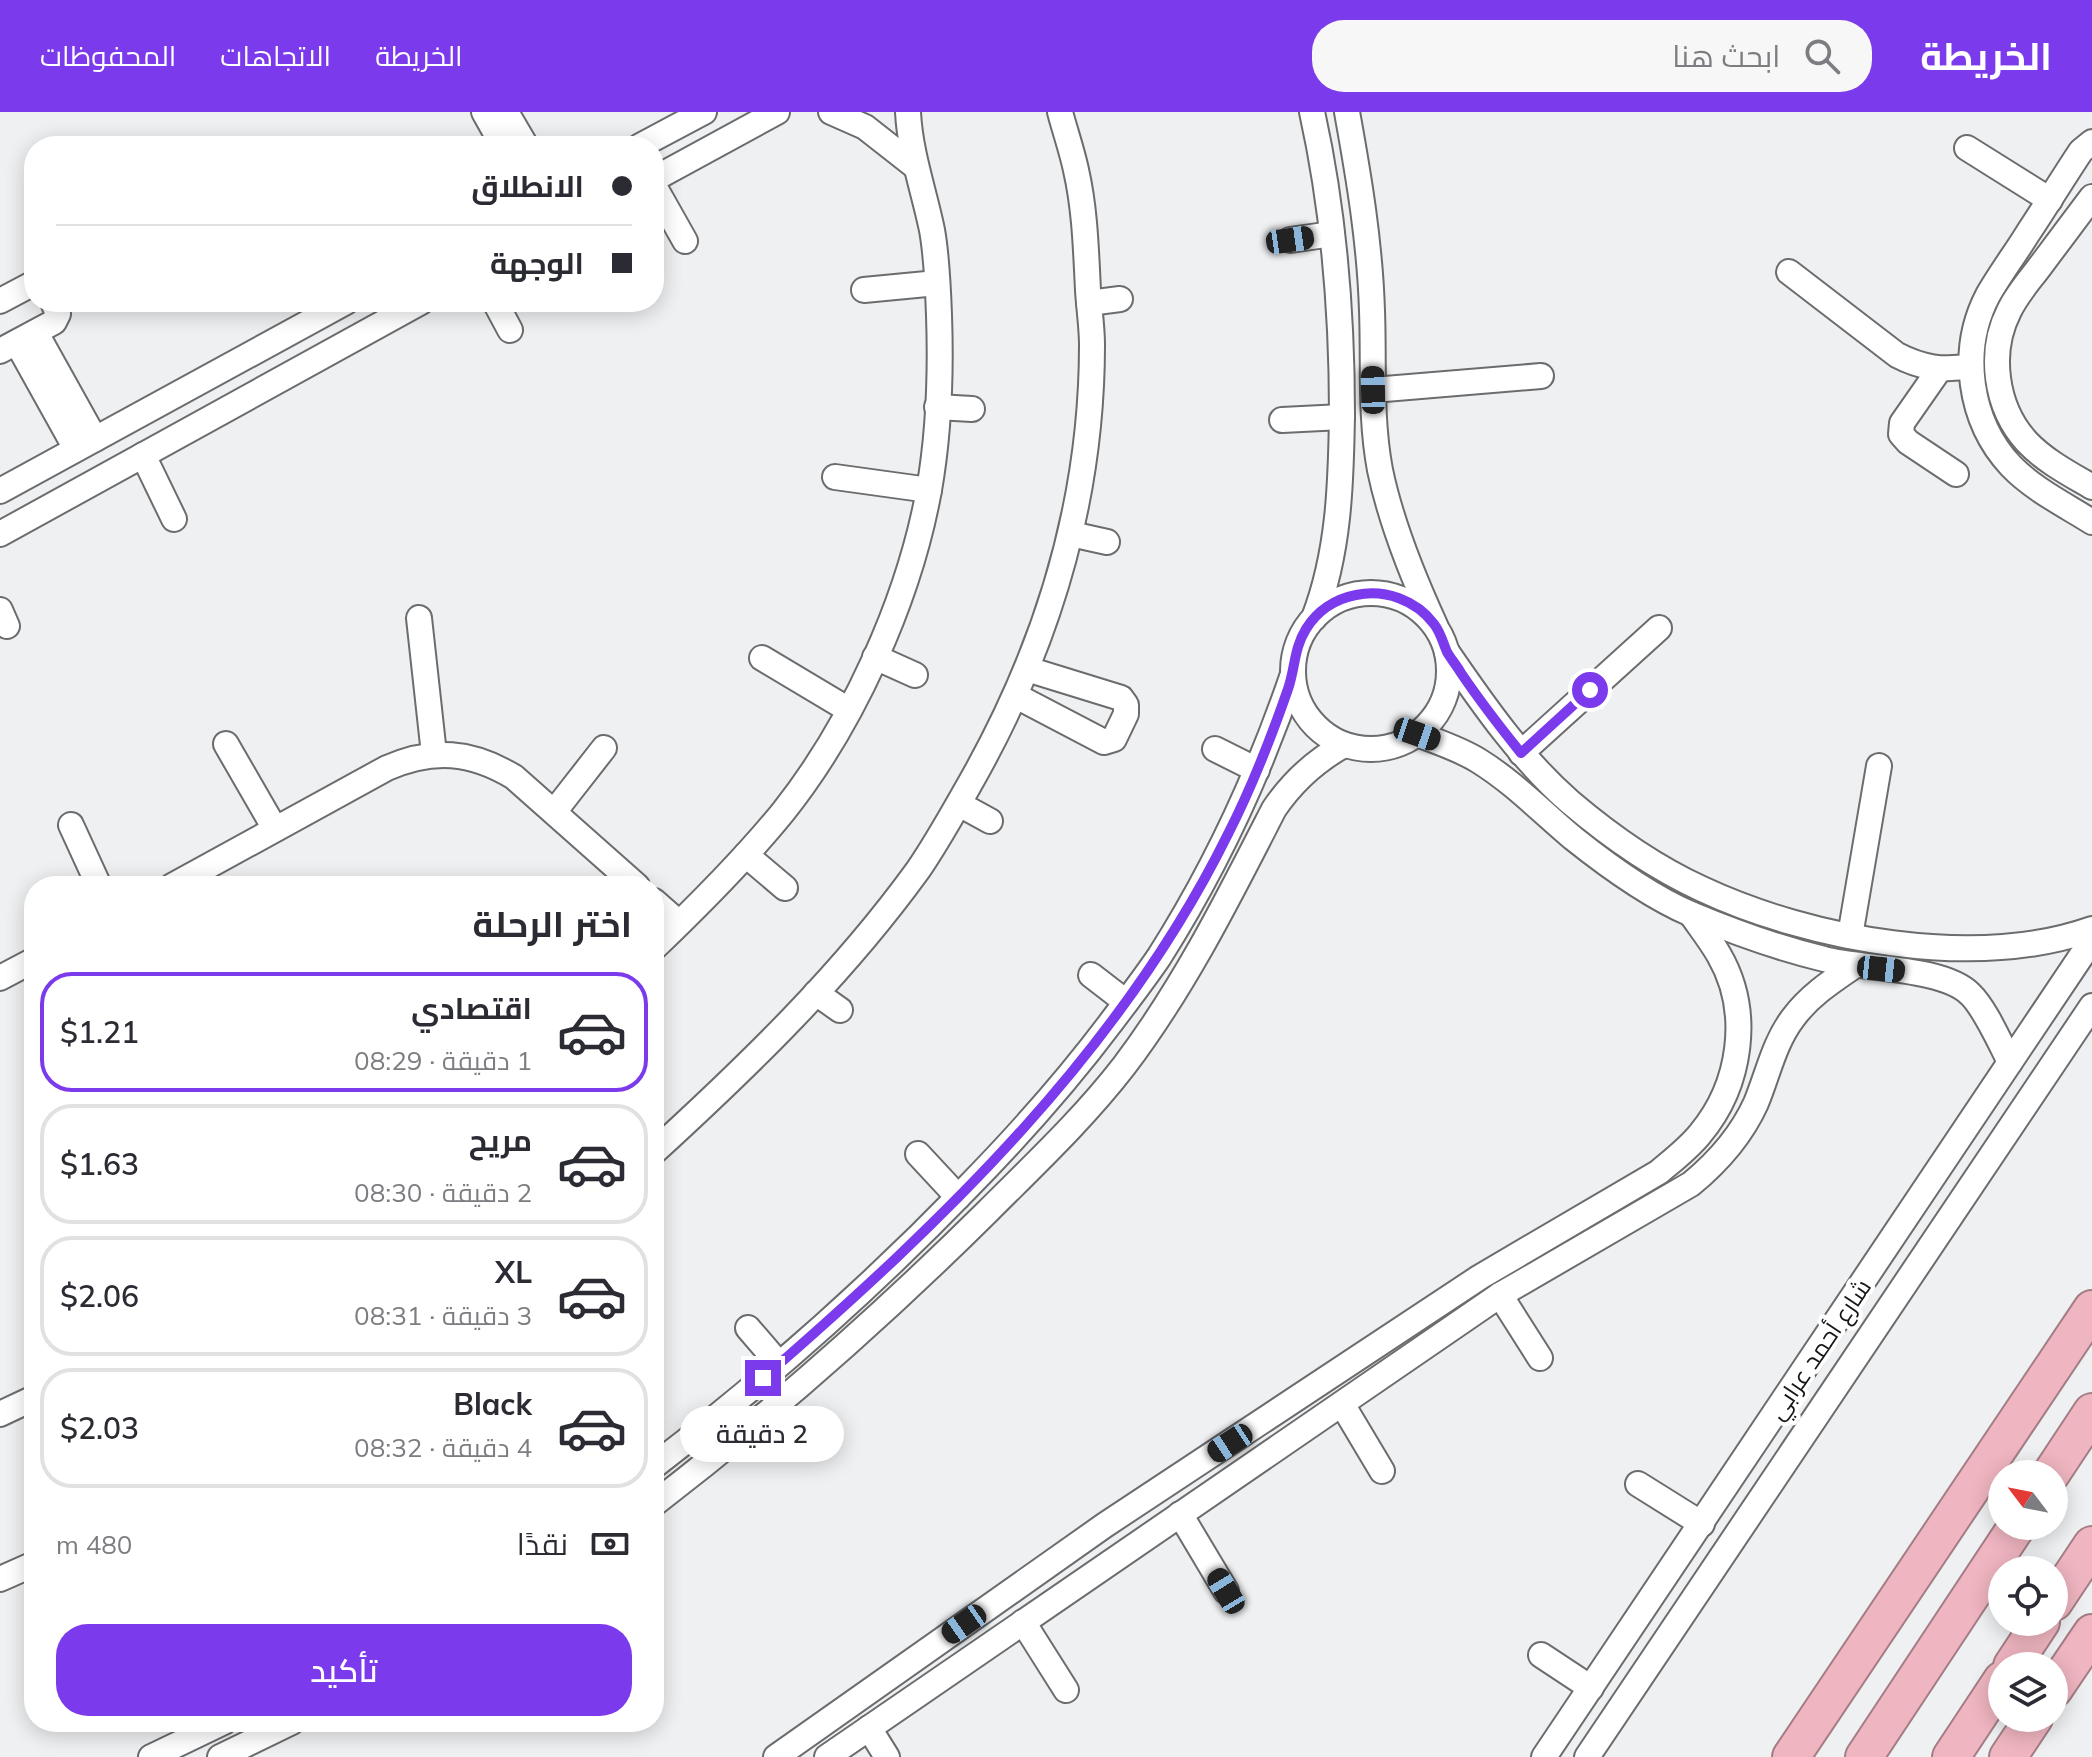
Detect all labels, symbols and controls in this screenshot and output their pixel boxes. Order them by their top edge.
search box [1312,20,1872,92]
text: الخريطة [1920,32,2052,80]
icon: search [1800,34,1844,78]
text: ابحث هنا [1672,37,1780,75]
text: المحفوظات [40,38,176,73]
text: الاتجاهات [220,38,331,73]
text: الخريطة [375,38,463,73]
text: الانطلاق [471,167,584,205]
car [1265,225,1315,255]
text: الوجهة [490,244,584,282]
car [1361,366,1385,414]
route start [1572,672,1608,708]
car [1390,715,1444,753]
text: اختر الرحلة [473,901,632,946]
car [1856,955,1906,983]
text: اقتصادي [411,989,532,1027]
icon: car [556,996,628,1068]
text: $1.21 [60,1013,139,1051]
text: 1 دقيقة · 08:29 [354,1044,532,1077]
text: مريح [469,1121,532,1159]
icon: car [556,1128,628,1200]
text: $1.63 [60,1145,139,1183]
text: 2 دقيقة · 08:30 [354,1176,532,1209]
text: XL [495,1253,532,1291]
icon: car [556,1260,628,1332]
street label: شارع أحمد عرابي [1761,1273,1881,1428]
text: $2.06 [60,1277,139,1315]
text: 3 دقيقة · 08:31 [354,1299,532,1332]
route end [745,1360,781,1396]
text: Black [453,1385,532,1423]
icon: car [556,1392,628,1464]
callout: 2 دقيقة [681,1406,845,1462]
text: $2.03 [60,1409,139,1447]
text: 2 دقيقة [716,1417,808,1450]
car [1203,1420,1257,1466]
text: 4 دقيقة · 08:32 [354,1431,532,1464]
north arrow [1988,1460,2068,1540]
map controls [1988,1460,2068,1732]
icon: cash [588,1522,632,1566]
text: نقدًا [517,1525,568,1563]
text: 480 m [56,1528,132,1561]
button: locate [1988,1556,2068,1636]
car [1203,1564,1249,1618]
car [937,1600,991,1648]
button: تأكيد [56,1624,632,1716]
button: layers [1988,1652,2068,1732]

